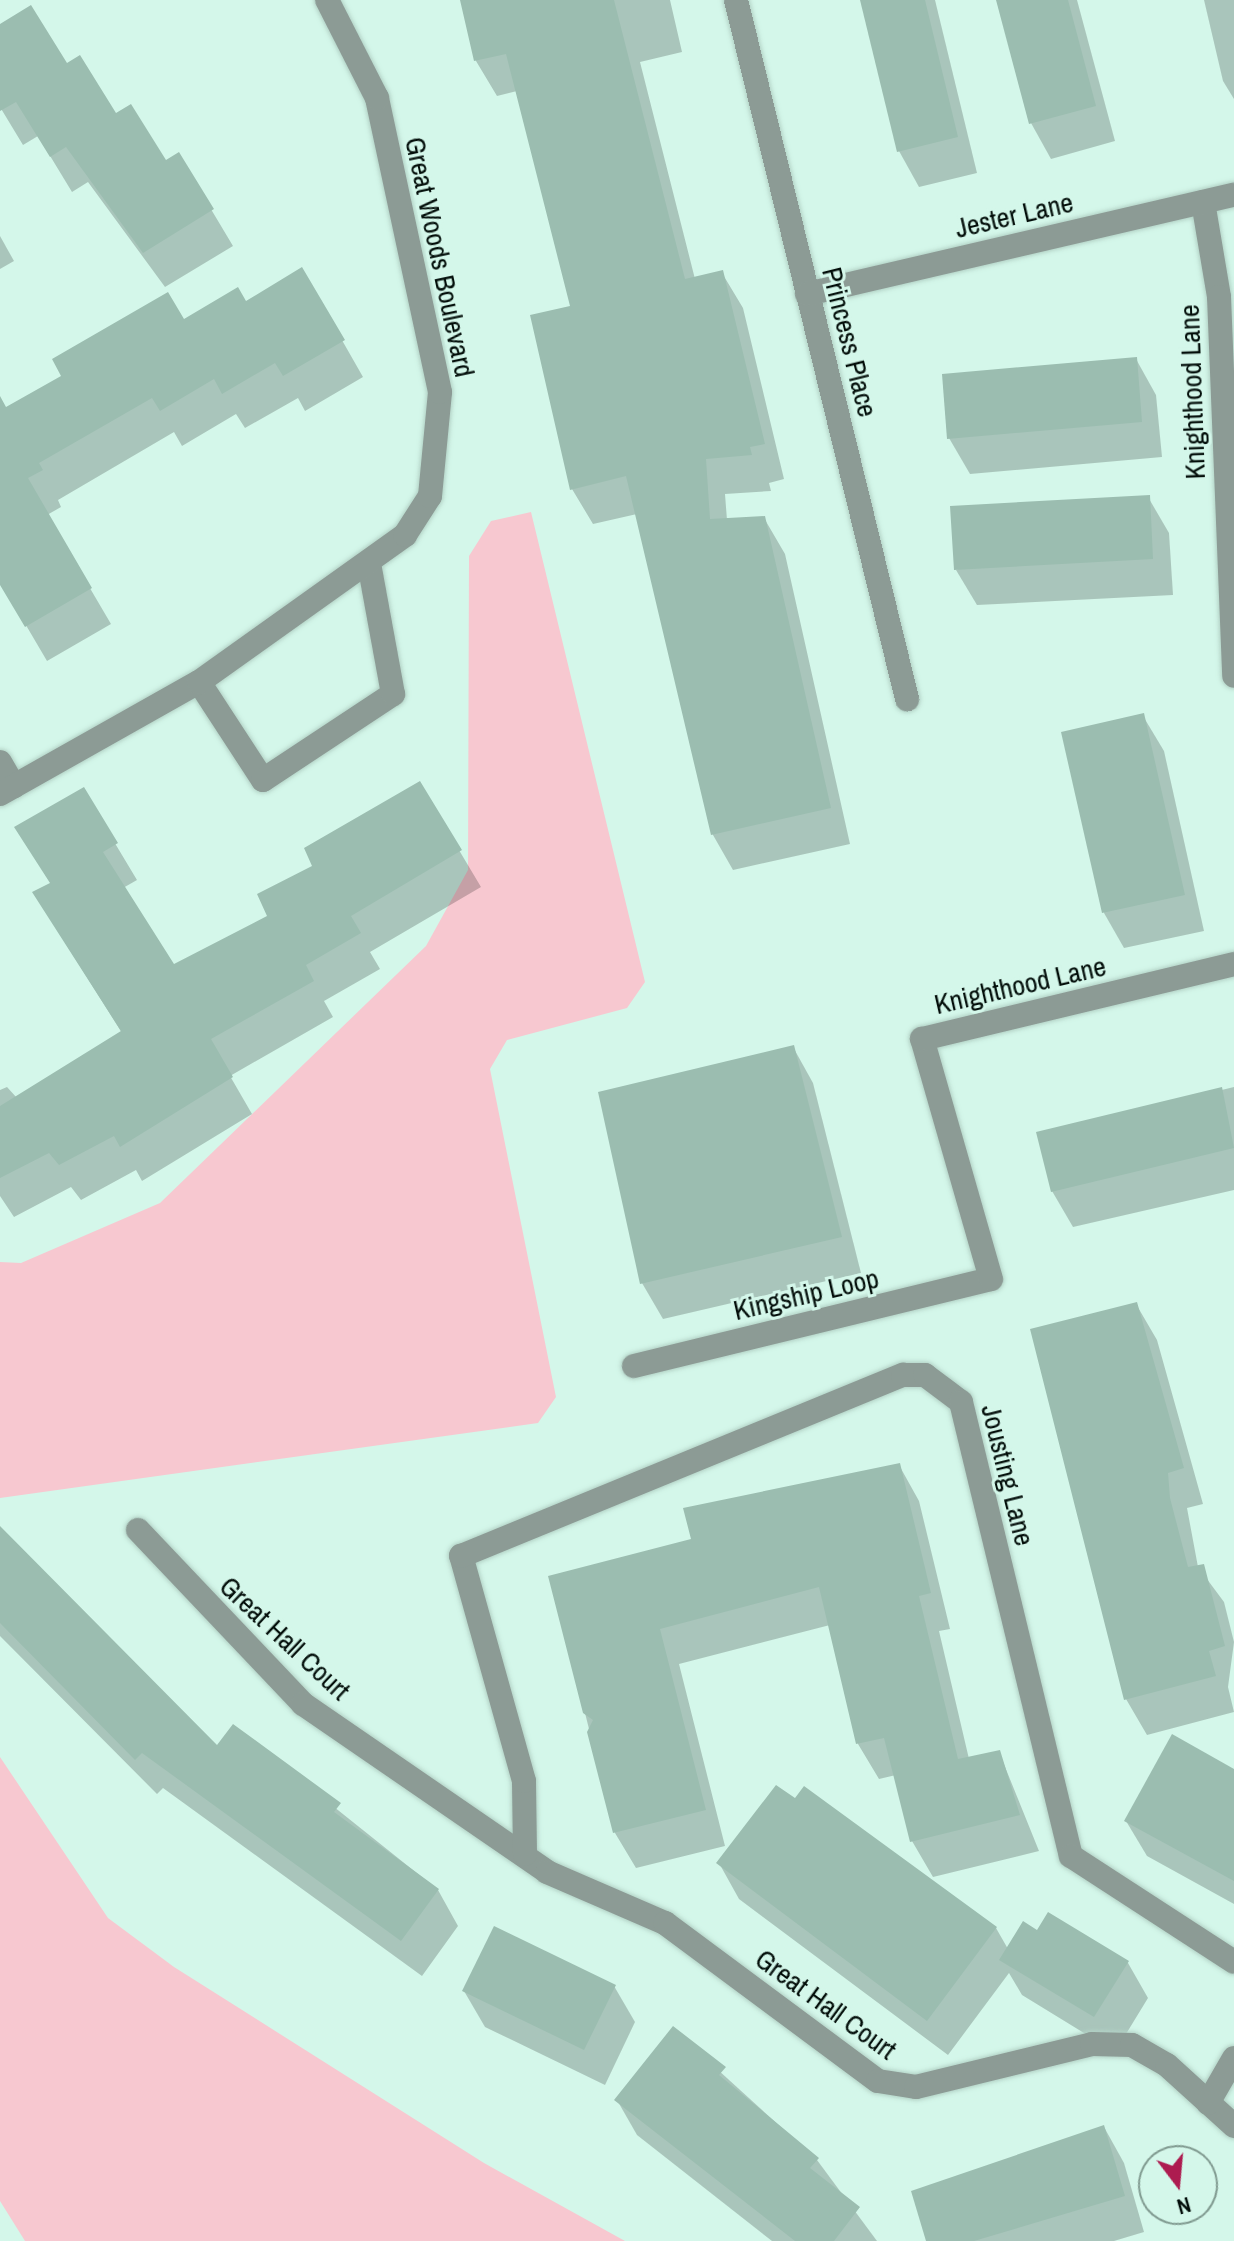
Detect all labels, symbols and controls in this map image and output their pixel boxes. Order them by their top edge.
street label: Great Woods Boulevard [398,134,482,380]
street label: Jester Lane [952,185,1076,245]
street label: Princess Place [815,264,885,420]
street label: Knighthood Lane [1172,304,1212,480]
street label: Knighthood Lane [931,949,1109,1021]
street label: Kingship Loop [730,1261,882,1327]
street label: Jousting Lane [974,1401,1042,1549]
street label: Great Hall Court [213,1569,357,1707]
street label: Great Hall Court [749,1942,903,2066]
north arrow [1138,2145,1218,2225]
text: N [1174,2190,1194,2222]

